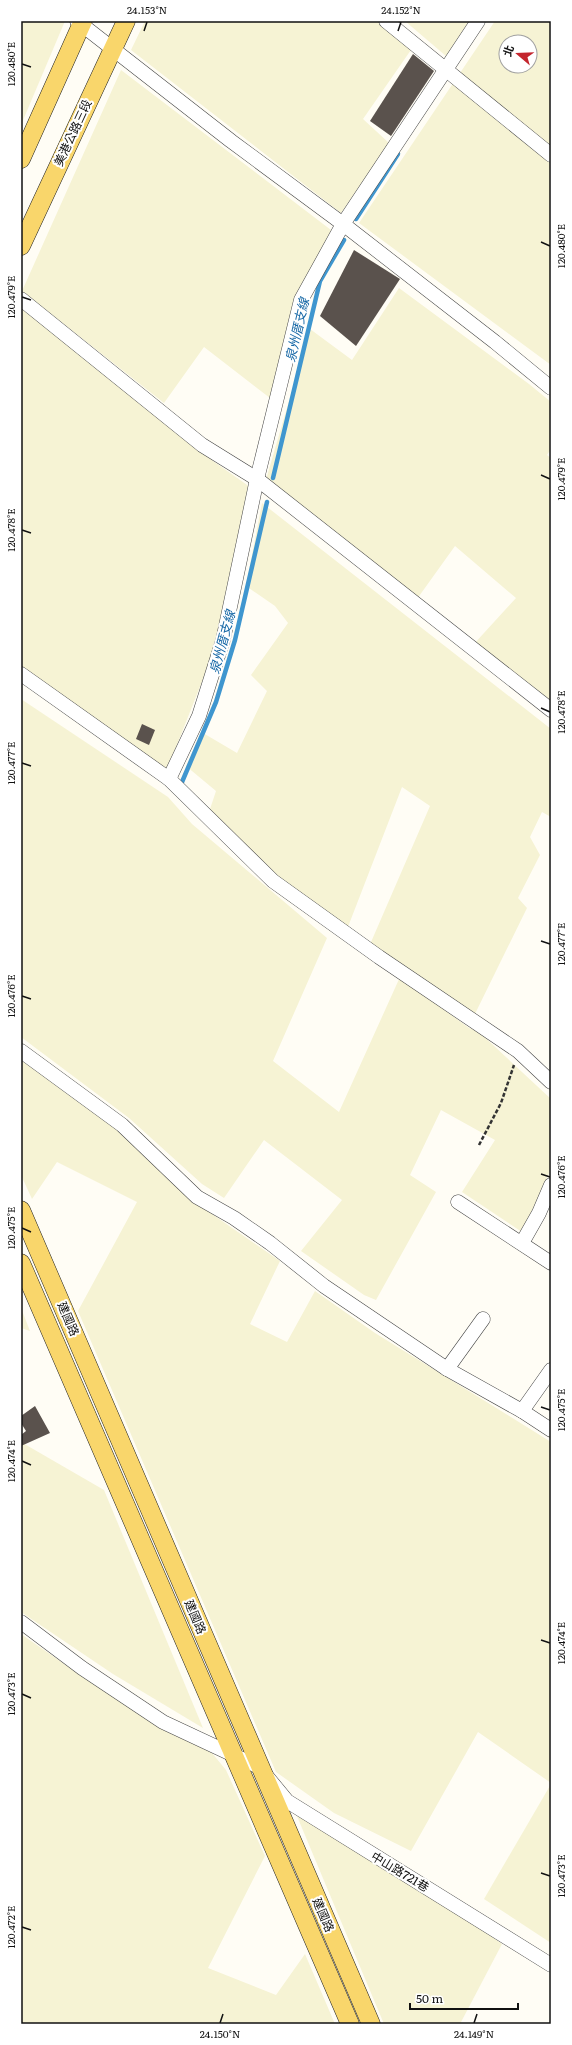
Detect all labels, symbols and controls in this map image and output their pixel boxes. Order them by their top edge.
text: 24.153°N [127,2,167,17]
text: 24.152°N [381,2,421,17]
north arrow [498,34,538,74]
text: 120.480°E [3,42,18,86]
text: 北 [498,43,517,58]
street label: 美港公路三段 [49,96,95,169]
text: 120.480°E [553,224,568,268]
text: 120.479°E [3,276,18,318]
water label: 泉州厝支線 [280,294,314,364]
text: 120.479°E [553,458,568,500]
text: 120.478°E [3,508,18,552]
water label: 泉州厝支線 [204,606,240,676]
text: 120.478°E [553,690,568,734]
text: 120.477°E [3,742,18,784]
text: 120.477°E [553,923,568,965]
text: 120.476°E [3,974,18,1018]
text: 120.476°E [553,1155,568,1199]
text: 120.475°E [3,1207,18,1249]
street label: 建國路 [54,1299,84,1339]
text: 120.475°E [553,1389,568,1431]
text: 120.474°E [3,1440,18,1482]
street label: 建國路 [181,1597,211,1637]
text: 120.474°E [553,1622,568,1664]
text: 120.473°E [3,1672,18,1716]
street label: 中山路721巷 [368,1847,433,1896]
text: 120.473°E [553,1854,568,1898]
street label: 建國路 [309,1895,339,1935]
text: 120.472°E [3,1906,18,1948]
scale bar [410,1985,518,2011]
text: 50 m [416,1989,443,2007]
text: 24.150°N [200,2026,240,2041]
text: 24.149°N [454,2026,494,2041]

